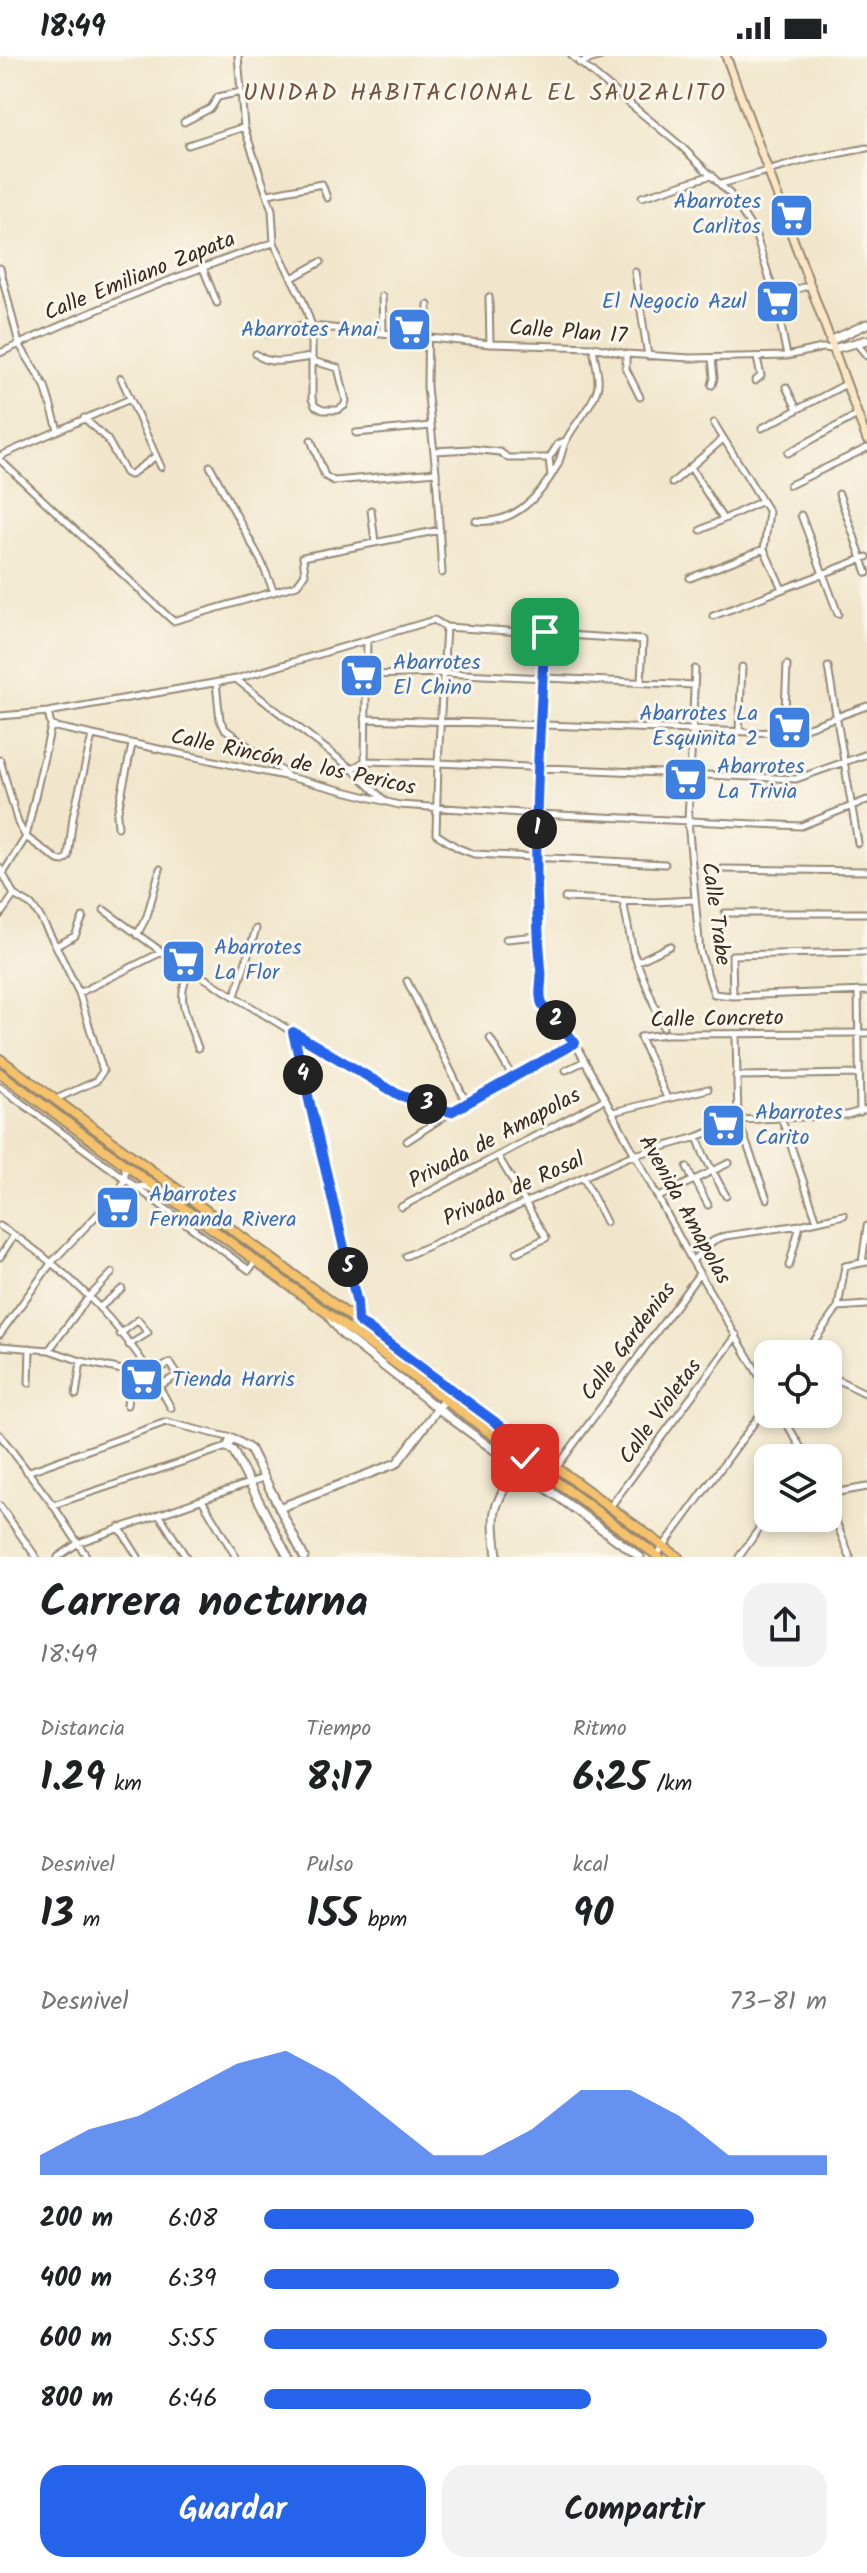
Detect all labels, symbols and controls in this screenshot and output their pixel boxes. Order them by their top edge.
text: 18:49 [40,4,106,52]
district label: UNIDAD HABITACIONAL EL SAUZALITO [243,74,727,113]
place label: Abarrotes Carlitos [673,185,762,245]
supermarket icon: Abarrotes Carlitos [768,191,816,239]
street label: Calle Emiliano Zapata [39,223,241,331]
supermarket icon: El Negocio Azul [754,278,802,326]
place label: El Negocio Azul [602,285,748,320]
supermarket icon: Abarrotes Anai [385,306,433,354]
street label: Calle Plan 17 [508,311,629,355]
place label: Abarrotes Anai [241,313,379,348]
pin [511,598,579,666]
icon: arrive [523,610,567,654]
place label: Abarrotes El Chino [393,646,481,706]
supermarket icon: Abarrotes El Chino [338,652,386,700]
place label: Abarrotes La Esquinita 2 [639,697,758,757]
supermarket icon: Abarrotes La Esquinita 2 [765,703,813,751]
street label: Calle Rincón de los Pericos [167,720,419,806]
place label: Abarrotes La Trivia [717,750,805,810]
supermarket icon: Abarrotes La Trivia [662,756,710,804]
pin: 1 [517,809,557,849]
text: 1 [534,811,540,846]
street label: Calle Trabe [690,860,740,968]
place label: Abarrotes La Flor [214,931,302,991]
supermarket icon: Abarrotes La Flor [159,937,207,985]
pin: 2 [536,1000,576,1040]
street label: Calle Concreto [650,1001,784,1039]
text: 2 [550,1002,562,1037]
pin: 4 [283,1055,323,1095]
text: 4 [297,1057,309,1092]
street label: Privada de Amapolas [403,1079,588,1199]
pin: 3 [407,1084,447,1124]
text: 3 [421,1086,433,1121]
place label: Abarrotes Carito [755,1096,843,1156]
supermarket icon: Abarrotes Carito [700,1102,748,1150]
street label: Avenida Amapolas [628,1129,740,1292]
street label: Privada de Rosal [438,1143,591,1237]
place label: Abarrotes Fernanda Rivera [149,1178,296,1238]
supermarket icon: Abarrotes Fernanda Rivera [94,1184,142,1232]
pin: 5 [328,1247,368,1287]
text: 5 [342,1249,354,1284]
street label: Calle Gardenias [572,1274,686,1409]
map controls [754,1340,842,1532]
button: locate [754,1340,842,1428]
street label: Calle Violetas [611,1351,712,1472]
supermarket icon: Tienda Harris [117,1356,165,1404]
place label: Tienda Harris [172,1363,296,1398]
pin [491,1424,559,1492]
icon: check [503,1436,547,1480]
button: layers [754,1444,842,1532]
text: Carrera nocturna [40,1569,368,1639]
button: share [743,1583,827,1667]
text: 18:49 [40,1634,97,1676]
text: Distancia [40,1712,125,1747]
text: Tiempo [306,1712,371,1747]
text: Ritmo [573,1712,627,1747]
text: 1.29 [40,1747,105,1811]
text: 8:17 [306,1747,371,1811]
text: 6:25 [573,1747,648,1811]
text: km [105,1767,142,1802]
text: /km [648,1767,692,1802]
text: Desnivel [40,1848,115,1883]
text: Pulso [306,1848,354,1883]
text: kcal [573,1848,608,1883]
text: 13 [40,1883,74,1947]
text: 155 [306,1883,359,1947]
text: 90 [573,1883,613,1947]
text: m [74,1903,100,1938]
text: bpm [359,1903,407,1938]
text: Desnivel [40,1981,129,2023]
text: 73–81 m [729,1981,827,2023]
text: 200 m [40,2198,113,2240]
text: 6:08 [168,2198,218,2240]
text: 400 m [40,2258,112,2300]
text: 6:39 [168,2258,216,2300]
text: 600 m [40,2318,112,2360]
text: 5:55 [168,2318,216,2360]
text: 800 m [40,2378,113,2420]
text: 6:46 [168,2378,218,2420]
button: Guardar [40,2465,426,2557]
button: Compartir [442,2465,827,2557]

